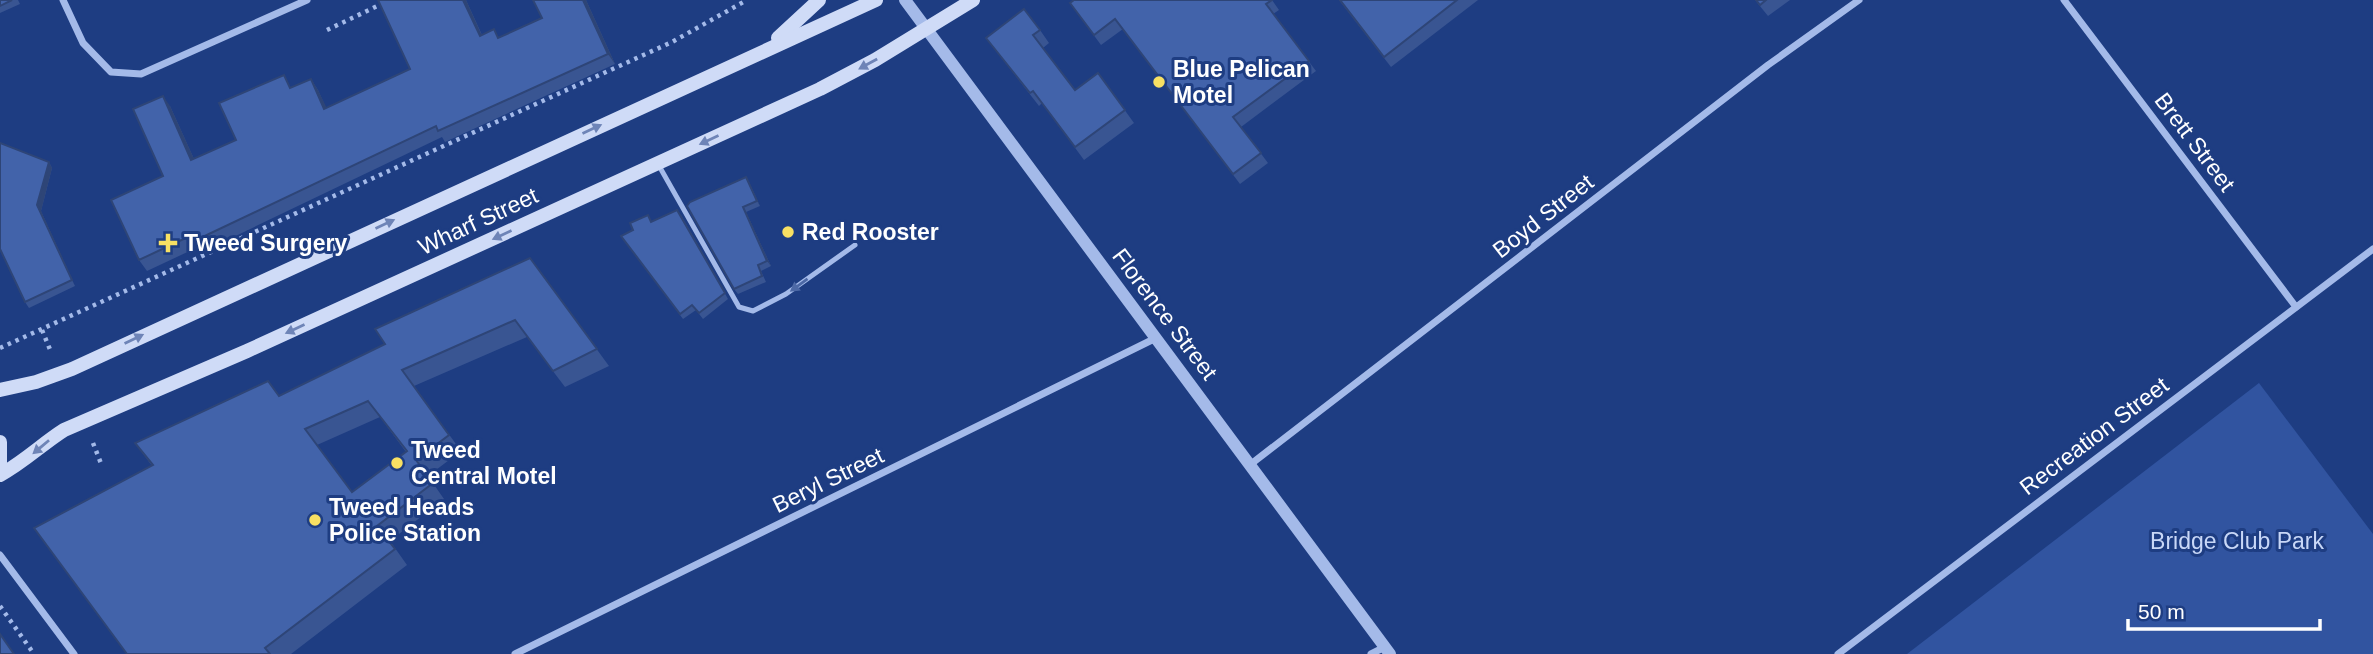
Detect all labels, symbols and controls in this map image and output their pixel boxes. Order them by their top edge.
place label: Blue Pelican Motel [1173,56,1310,108]
one-way arrow [858,57,878,69]
marker: Blue Pelican Motel [1151,74,1167,90]
street label: Brett Street [2150,88,2241,197]
one-way arrow [582,123,602,135]
one-way arrow [699,134,719,146]
street label: Boyd Street [1488,168,1599,263]
street label: Wharf Street [414,182,543,260]
one-way arrow [375,218,395,230]
place label: Red Rooster [802,219,939,245]
marker: Red Rooster [780,224,796,240]
one-way arrow [492,229,512,241]
place label: Tweed Surgery [184,230,347,256]
marker: Tweed Surgery [158,233,178,253]
street label: Florence Street [1107,243,1223,385]
one-way arrow [790,278,808,292]
one-way arrow [285,323,305,335]
one-way arrow [124,334,144,345]
street label: Recreation Street [2015,371,2174,500]
place label: Tweed Central Motel [411,437,557,489]
one-way arrow [32,439,49,454]
street label: Beryl Street [768,442,888,518]
marker: Tweed Central Motel [389,455,405,471]
place label: Tweed Heads Police Station [329,494,481,546]
marker: Tweed Heads Police Station [307,512,323,528]
park label: Bridge Club Park [2150,528,2324,554]
scale bar [2128,588,2320,632]
text: 50 m [2138,600,2185,623]

